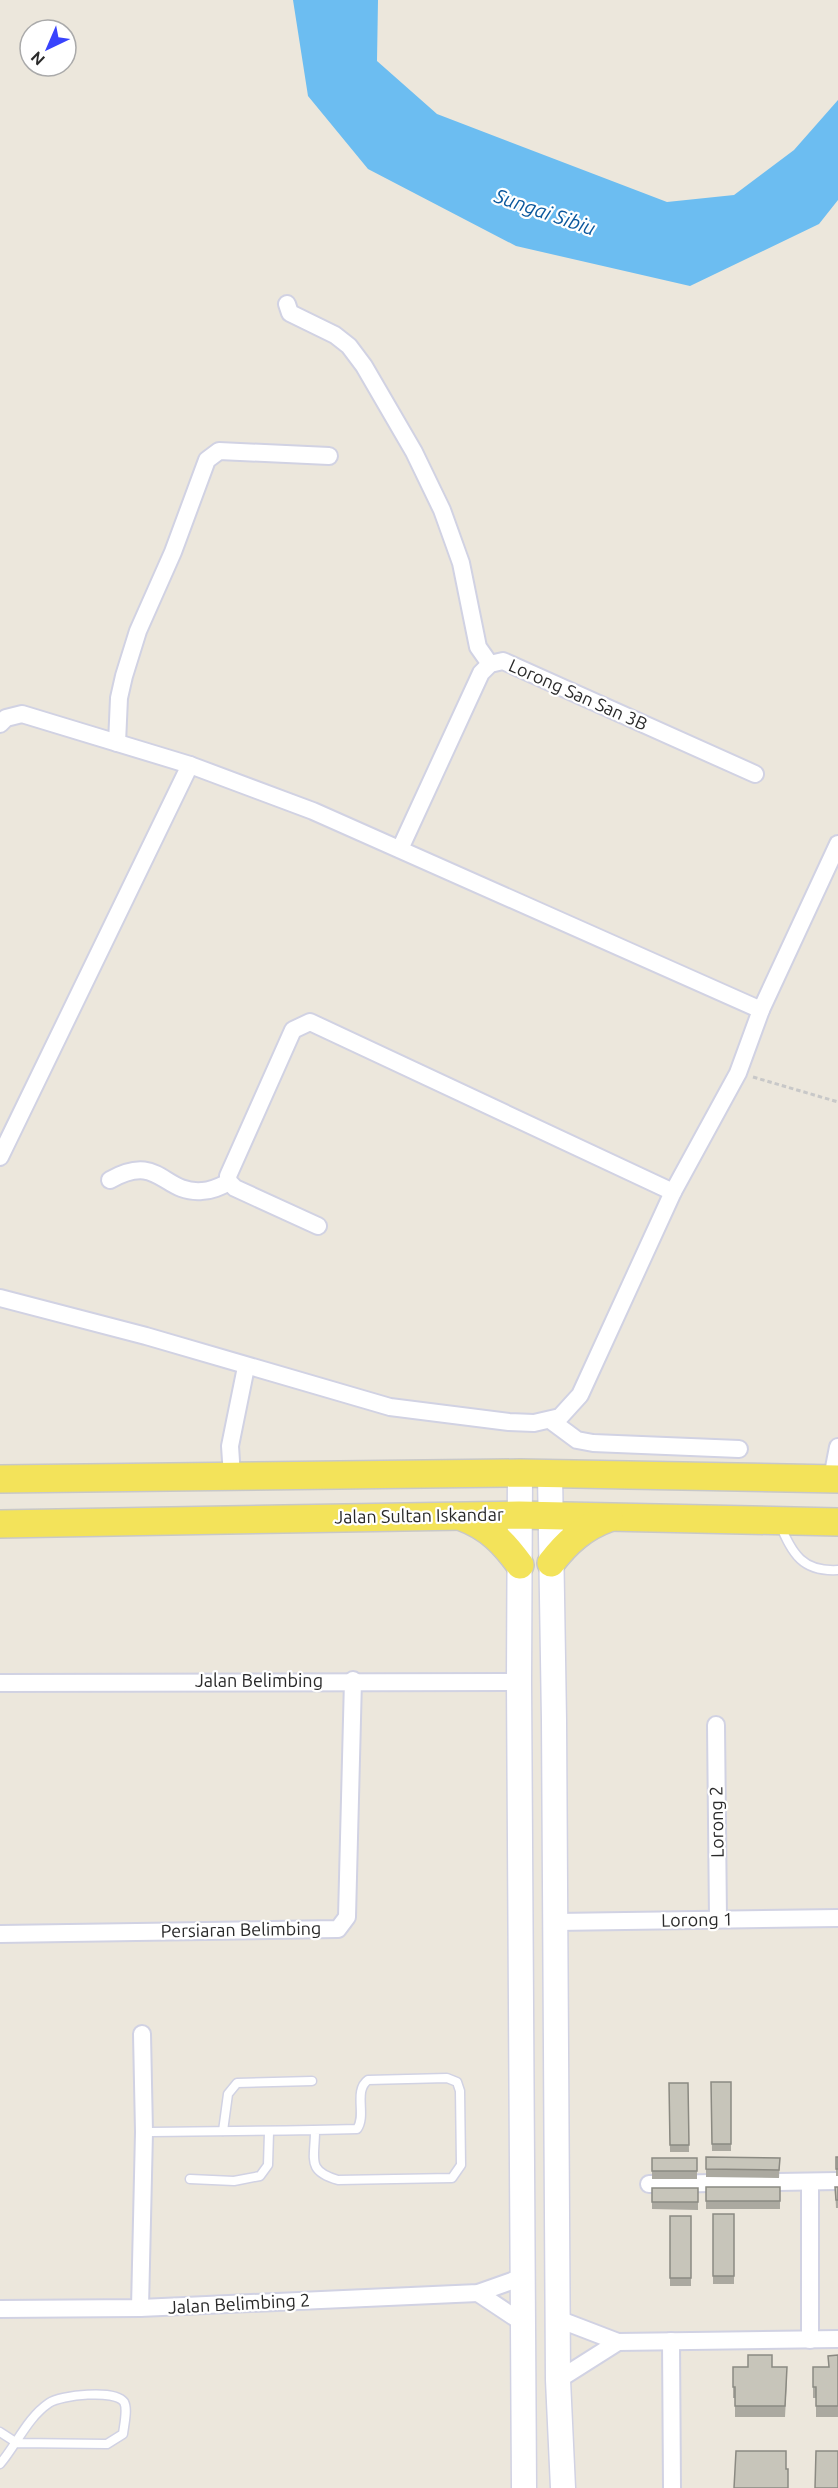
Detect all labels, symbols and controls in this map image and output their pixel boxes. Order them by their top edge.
north arrow [18,18,78,78]
text: N [27,48,48,69]
water label: Sungai Sibiu [491,183,599,240]
street label: Lorong San San 3B [506,655,651,734]
street label: Jalan Sultan Iskandar [334,1504,504,1526]
street label: Jalan Belimbing [195,1670,323,1690]
street label: Lorong 2 [705,1786,727,1858]
street label: Lorong 1 [661,1908,733,1930]
street label: Persiaran Belimbing [161,1918,321,1940]
street label: Jalan Belimbing 2 [167,2289,311,2317]

